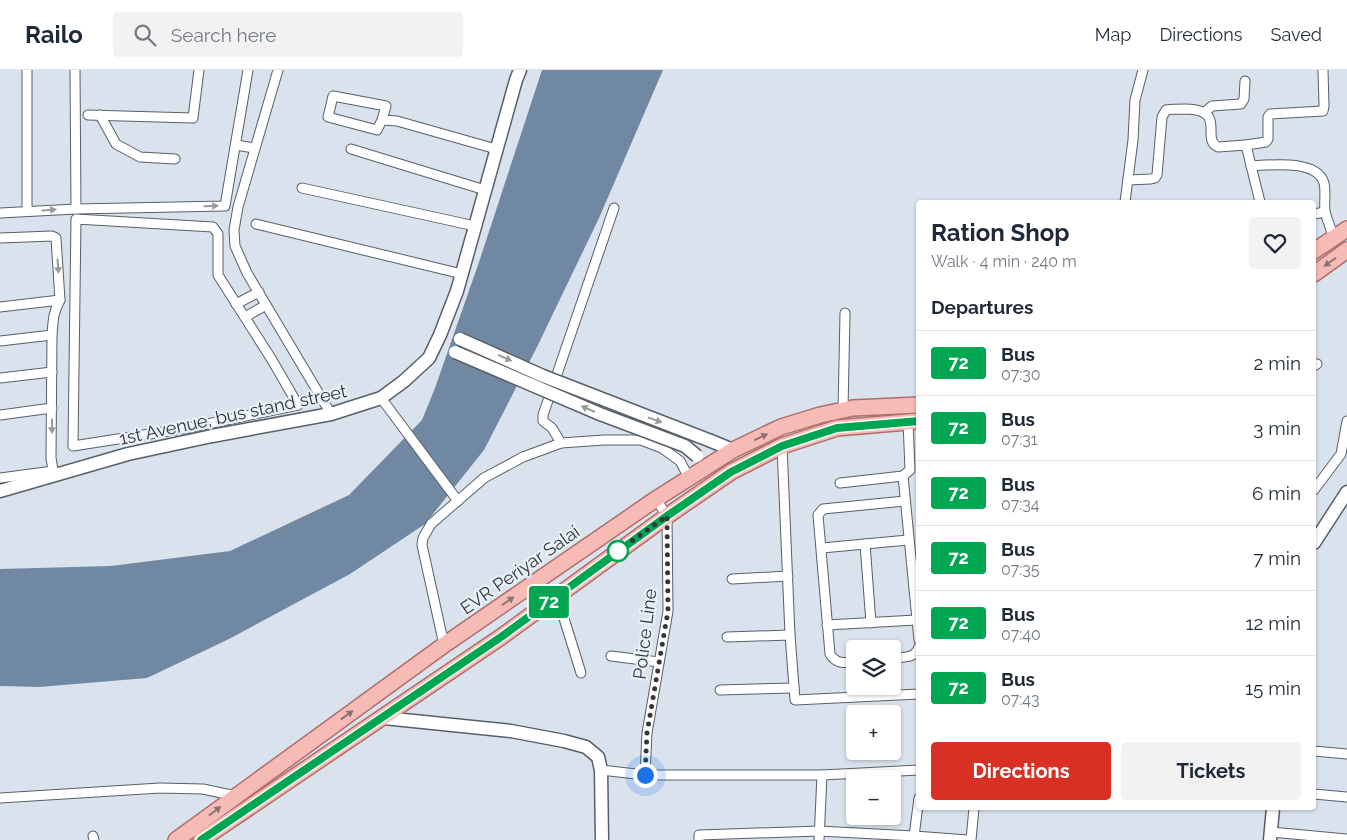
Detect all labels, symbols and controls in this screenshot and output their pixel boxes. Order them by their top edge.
search box [113,12,463,57]
text: Railo [25,20,83,49]
icon: search [131,21,159,49]
text: Search here [171,24,276,46]
text: Map [1095,24,1131,45]
text: Directions [1159,24,1243,45]
text: Saved [1271,24,1322,45]
one-way arrow [203,202,219,210]
one-way arrow [41,206,57,214]
button: heart [1249,217,1301,269]
text: Ration Shop [931,218,1069,247]
text: Walk · 4 min · 240 m [931,252,1077,271]
one-way arrow [1324,257,1337,267]
one-way arrow [54,258,62,274]
text: Departures [931,296,1033,318]
text: Bus [1001,343,1035,365]
text: 72 [948,352,969,373]
text: 2 min [1254,352,1301,374]
one-way arrow [498,355,512,363]
text: 07:30 [1001,365,1041,384]
street label: 1st Avenue, bus stand street [117,380,349,449]
one-way arrow [581,405,595,413]
text: Bus [1001,408,1035,430]
one-way arrow [648,417,663,424]
text: 72 [948,417,969,438]
text: 3 min [1253,417,1301,439]
one-way arrow [48,419,56,435]
text: 07:31 [1001,430,1038,449]
one-way arrow [754,432,769,441]
text: Bus [1001,473,1035,495]
text: 72 [948,482,969,503]
text: 6 min [1252,482,1301,504]
text: 07:34 [1001,495,1040,514]
street label: EVR Periyar Salai [456,521,583,618]
text: Bus [1001,538,1035,560]
unlabelled marker [607,540,629,562]
text: 72 [948,547,969,568]
text: 7 min [1253,547,1301,569]
text: 07:35 [1001,560,1040,579]
line badge: 72 [526,586,572,618]
street label: Police Line [629,587,661,680]
text: 72 [539,591,559,612]
one-way arrow [501,596,515,606]
text: Bus [1001,603,1035,625]
text: 72 [948,612,969,633]
text: 12 min [1245,612,1301,634]
text: 07:40 [1001,625,1041,644]
map controls [846,640,901,825]
button: layers [846,640,901,695]
text: Bus [1001,668,1035,690]
text: 72 [948,677,969,698]
text: 15 min [1245,677,1301,699]
text: 07:43 [1001,690,1040,709]
button: + [846,705,901,760]
one-way arrow [340,710,353,721]
button: Directions [931,742,1111,800]
button: Tickets [1121,742,1301,800]
your location [633,763,658,788]
button: − [846,770,901,825]
one-way arrow [208,806,222,816]

